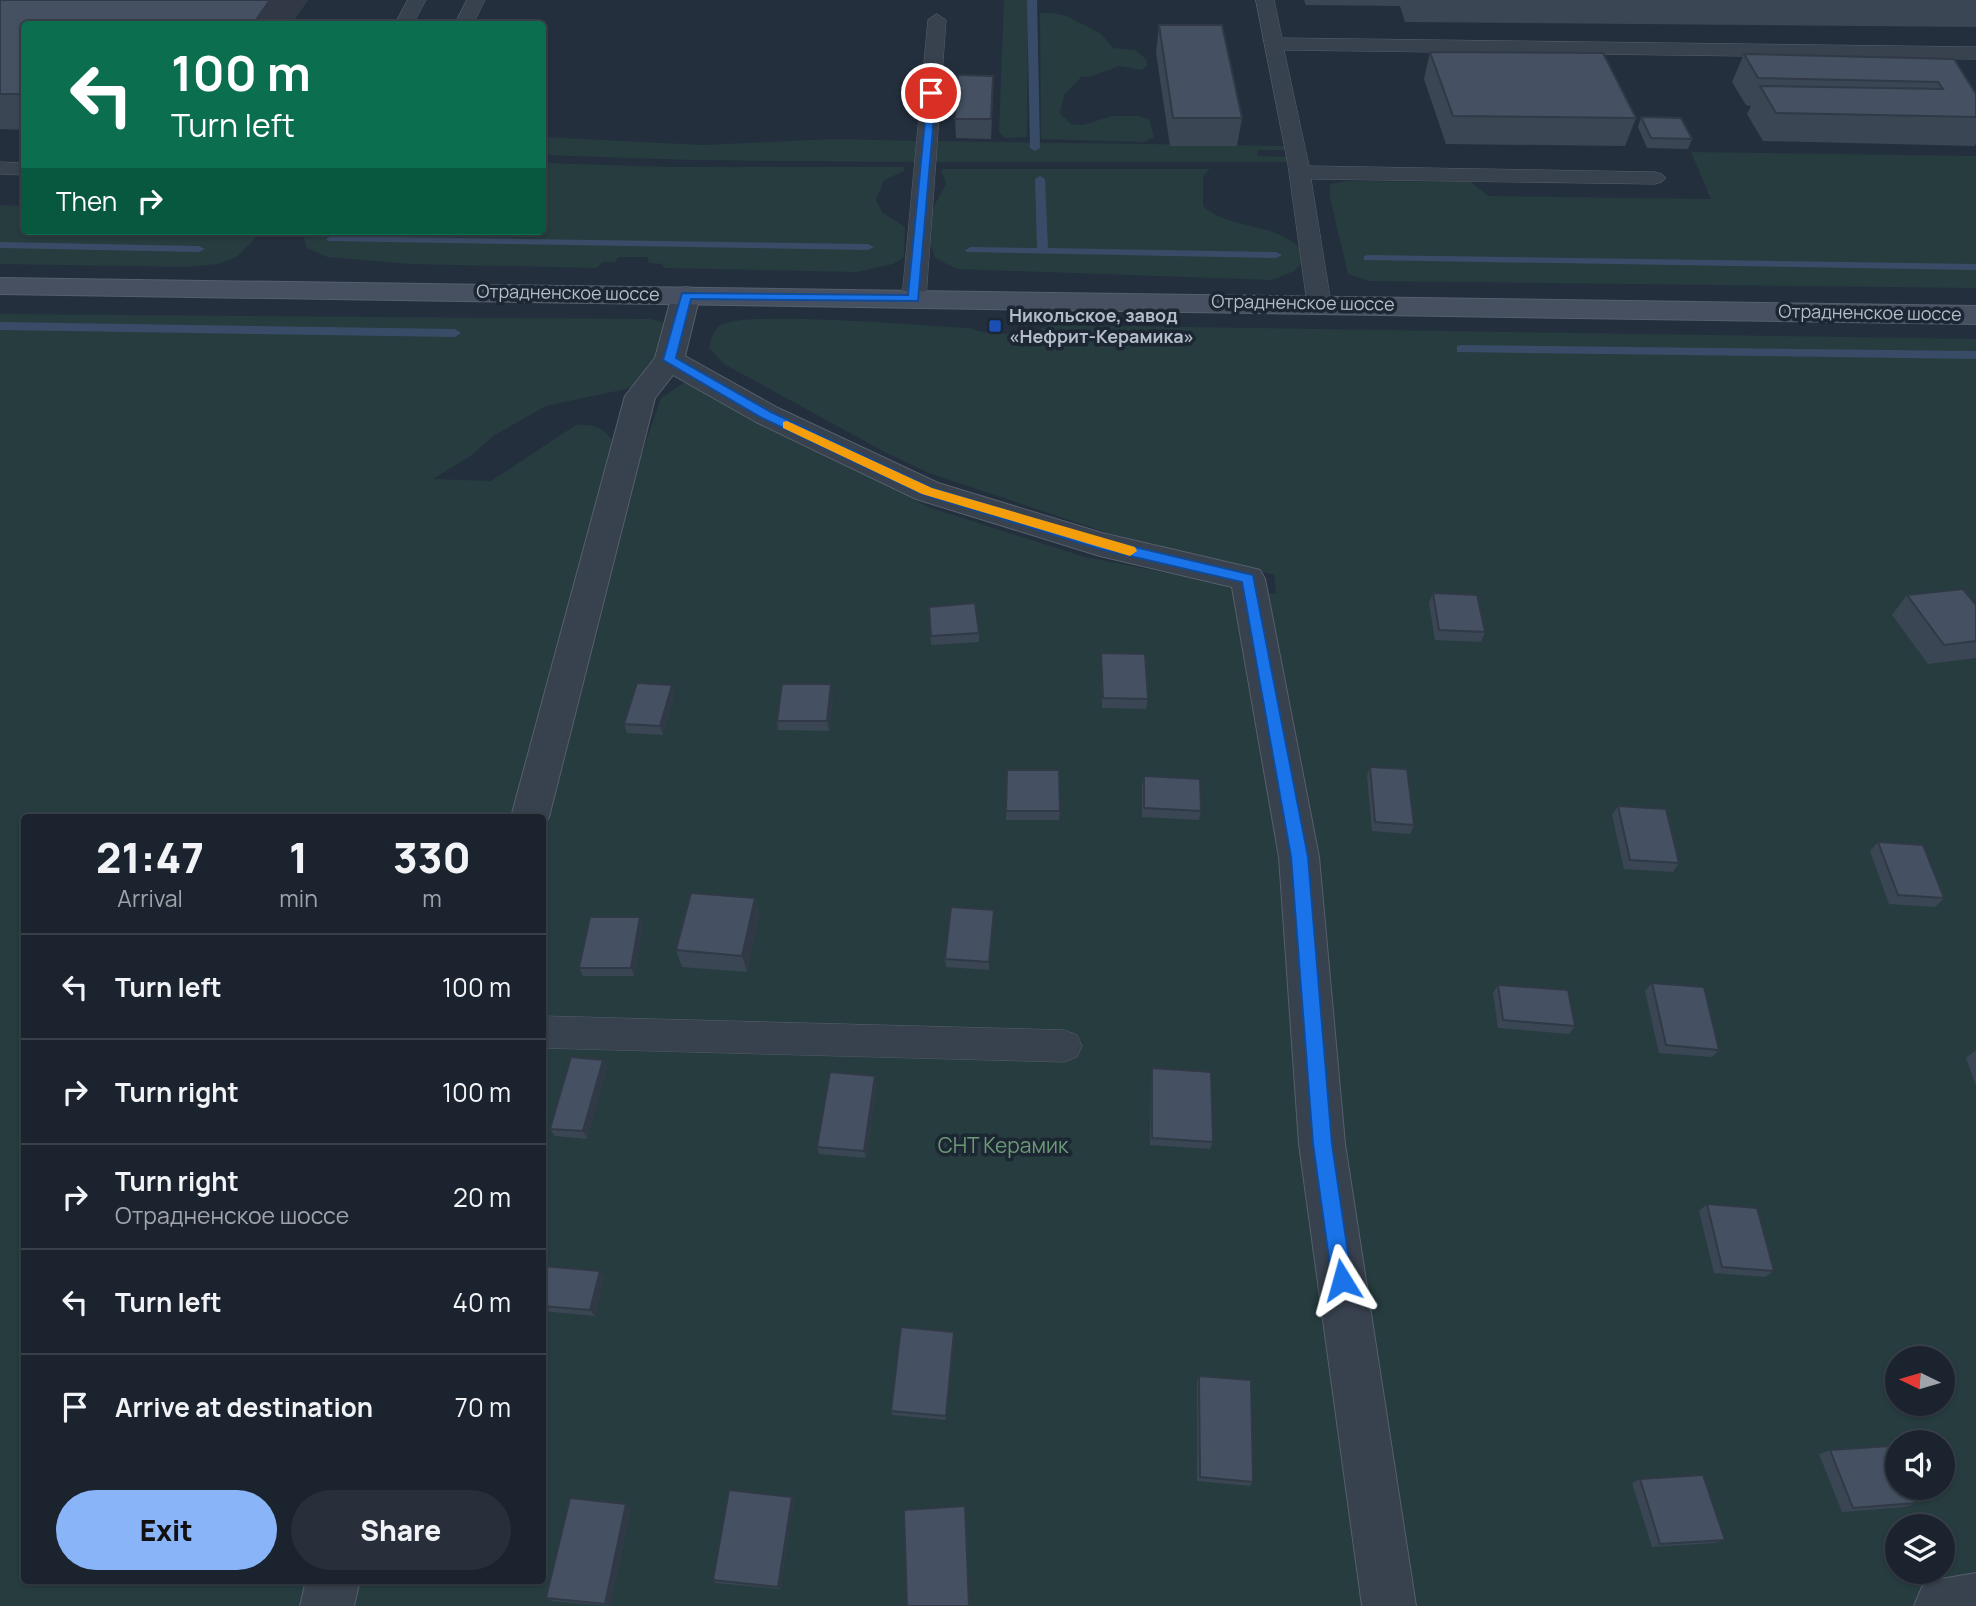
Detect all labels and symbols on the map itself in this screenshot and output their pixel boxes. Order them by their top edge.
pin [901,63,961,123]
street label: Отрадненское шоссе [476,278,660,306]
street label: Отрадненское шоссе [1211,288,1395,316]
street label: Отрадненское шоссе [1778,298,1962,326]
place label: Никольское, завод «Нефрит-Керамика» [1009,303,1194,348]
marker: Никольское, завод «Нефрит-Керамика» [987,318,1003,334]
park label: СНТ Керамик [938,1131,1069,1159]
position arrow [1305,1243,1379,1317]
north arrow [1885,1346,1955,1416]

